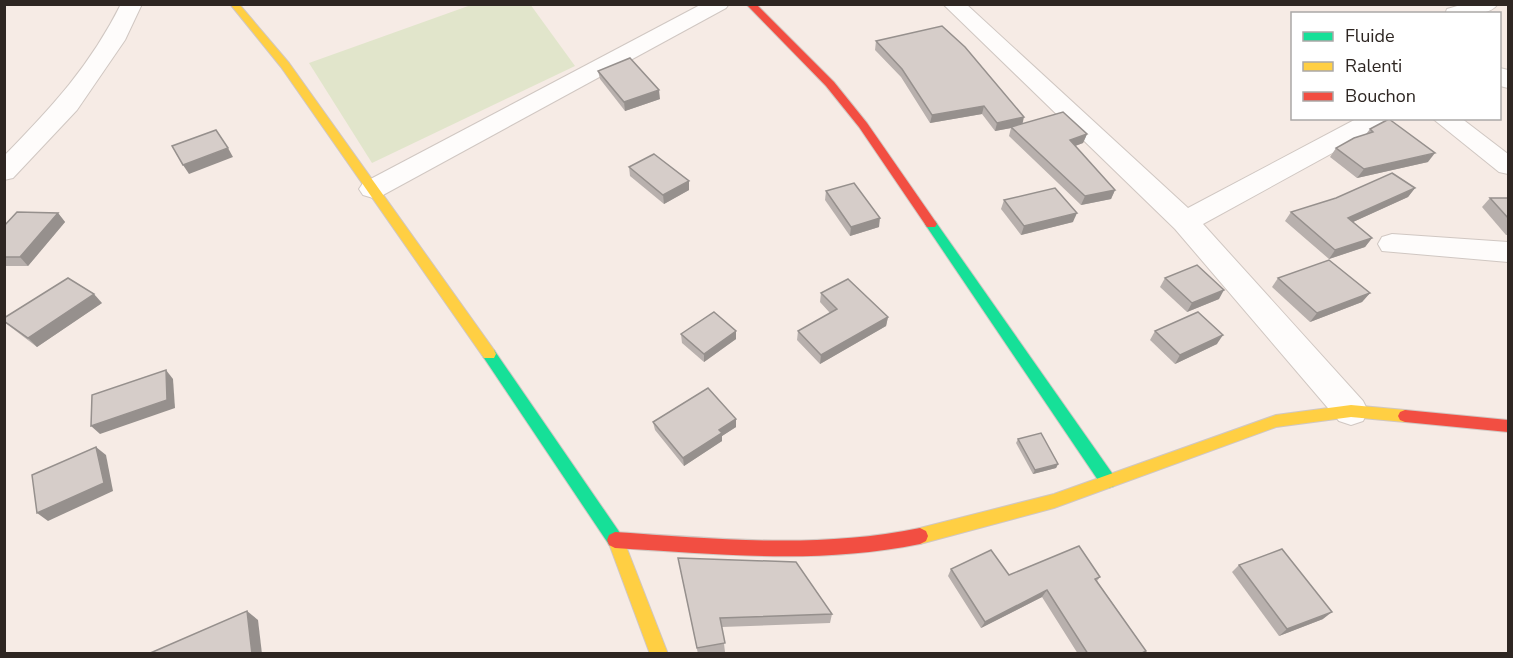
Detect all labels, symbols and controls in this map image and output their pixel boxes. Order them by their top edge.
legend [1291,12,1501,120]
text: Fluide [1345,24,1395,48]
text: Ralenti [1345,54,1402,78]
text: Bouchon [1345,84,1416,108]

